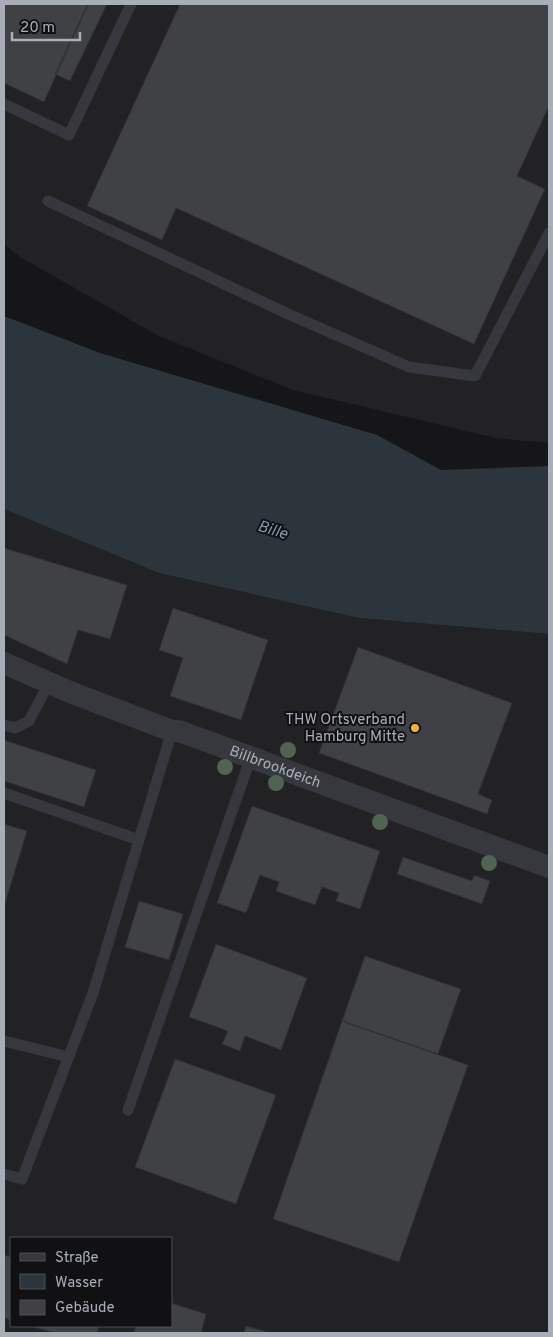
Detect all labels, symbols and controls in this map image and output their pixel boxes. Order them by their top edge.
scale bar [12,10,80,42]
text: 20 m [20,19,55,38]
water label: Bille [255,517,291,545]
place label: THW Ortsverband Hamburg Mitte [285,711,405,747]
marker: THW Ortsverband Hamburg Mitte [409,722,421,734]
street label: Billbrookdeich [226,742,323,793]
legend [10,1237,172,1327]
text: Straße [55,1249,99,1268]
text: Wasser [55,1274,103,1293]
text: Gebäude [55,1299,115,1318]

